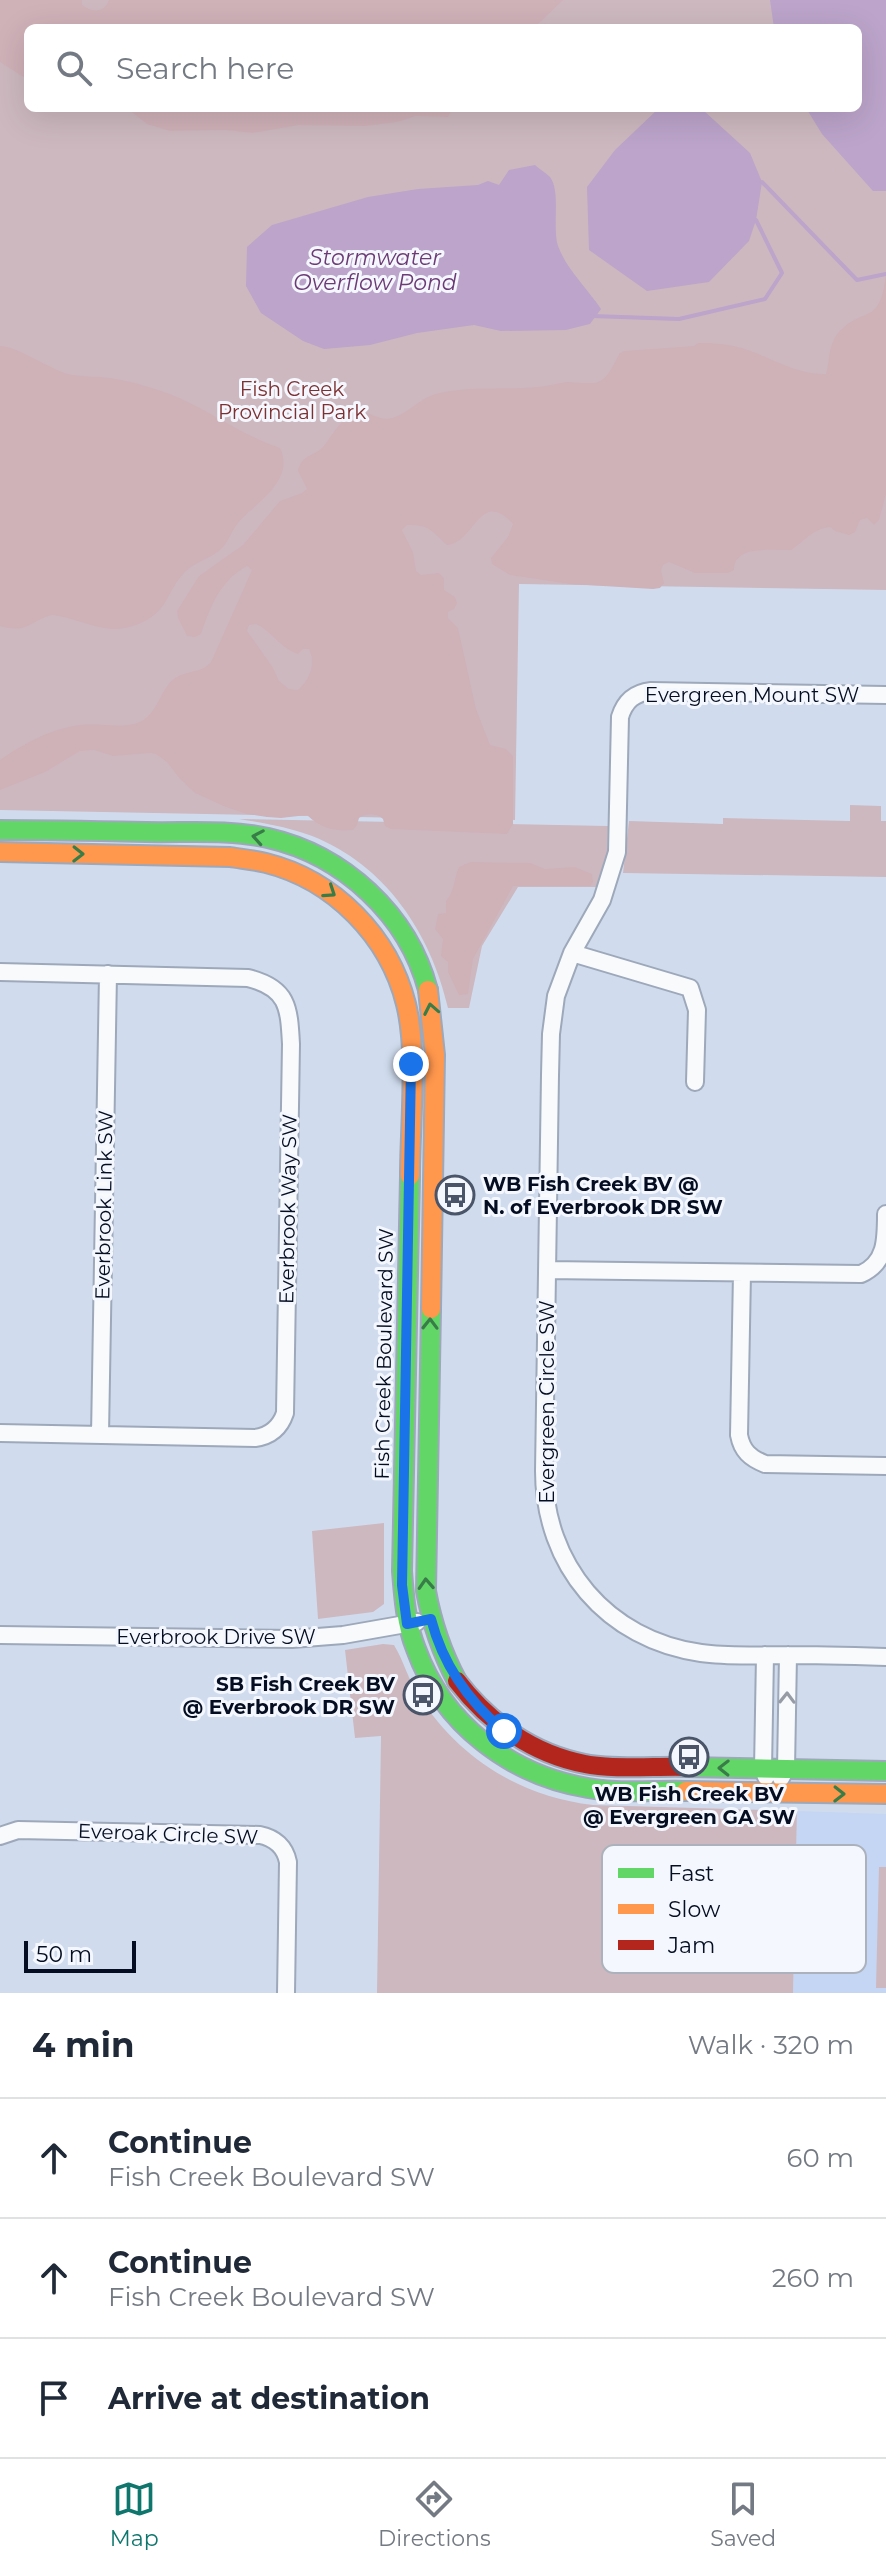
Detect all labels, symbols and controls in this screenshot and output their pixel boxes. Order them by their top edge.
search box [24,24,862,112]
icon: search [52,46,96,90]
text: Search here [116,50,294,87]
water label: Stormwater Overflow Pond [293,244,457,296]
park label: Fish Creek Provincial Park [218,377,366,424]
street label: Evergreen Mount SW [645,683,859,707]
one-way arrow [252,829,265,846]
one-way arrow [72,845,85,863]
one-way arrow [322,882,336,897]
one-way arrow [424,1002,441,1015]
route end [393,1046,429,1082]
street label: Everbrook Link SW [90,1110,118,1300]
street label: Everbrook Way SW [274,1114,302,1304]
place label: WB Fish Creek BV @ N. of Everbrook DR SW [483,1172,723,1219]
bus stop icon: WB Fish Creek BV @ N. of Everbrook DR SW [434,1174,476,1216]
street label: Fish Creek Boulevard SW [370,1228,398,1480]
street label: Evergreen Circle SW [535,1300,559,1504]
one-way arrow [421,1317,439,1330]
one-way arrow [418,1577,435,1590]
street label: Everbrook Drive SW [116,1625,316,1649]
place label: SB Fish Creek BV @ Everbrook DR SW [182,1672,396,1719]
bus stop icon: SB Fish Creek BV @ Everbrook DR SW [402,1674,444,1716]
one-way arrow [778,1691,796,1704]
route start [486,1713,522,1749]
bus stop icon: WB Fish Creek BV @ Evergreen GA SW [668,1736,710,1778]
one-way arrow [717,1759,730,1777]
place label: WB Fish Creek BV @ Evergreen GA SW [583,1782,795,1829]
one-way arrow [833,1785,846,1803]
street label: Everoak Circle SW [77,1819,259,1849]
legend [602,1845,866,1973]
text: Fast [668,1860,714,1887]
text: Slow [668,1896,721,1923]
text: Jam [667,1932,715,1959]
scale bar [24,1937,136,1973]
text: 50 m [36,1941,92,1968]
text: 4 min [32,2024,134,2066]
text: Walk · 320 m [688,2029,854,2061]
text: Continue [108,2124,252,2161]
icon: ahead [32,2136,76,2180]
text: 60 m [787,2142,854,2174]
text: Fish Creek Boulevard SW [108,2161,435,2193]
text: Continue [108,2244,252,2281]
icon: ahead [32,2256,76,2300]
text: 260 m [772,2262,854,2294]
text: Fish Creek Boulevard SW [108,2281,435,2313]
icon: arrive [32,2376,76,2420]
text: Arrive at destination [108,2380,430,2417]
tab: Map [110,2477,159,2552]
tab: Directions [378,2477,491,2552]
tab: Saved [710,2477,776,2552]

